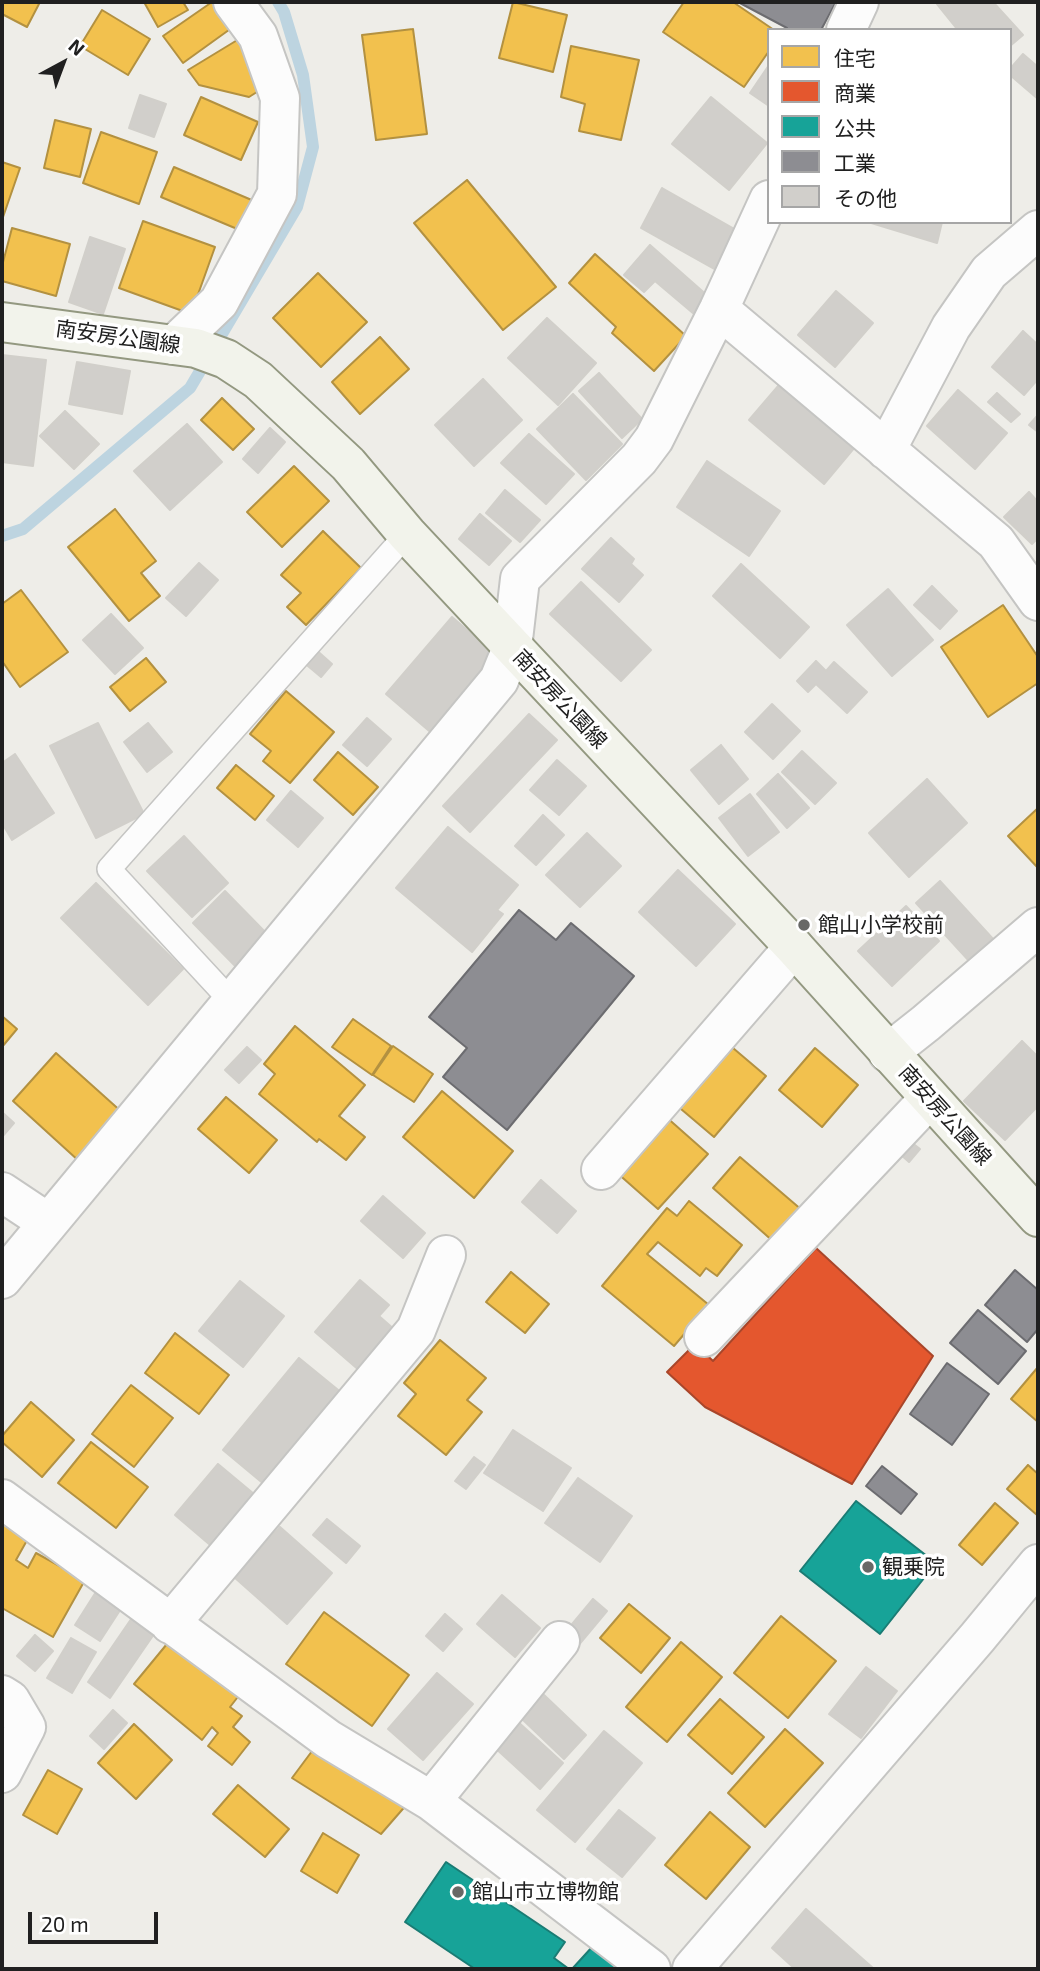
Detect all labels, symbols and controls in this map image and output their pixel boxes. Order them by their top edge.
north arrow [28,28,98,98]
legend [767,28,1012,224]
text: N [64,34,90,60]
text: 住宅 [834,45,876,70]
text: 商業 [834,80,876,105]
text: 公共 [834,115,876,140]
text: 工業 [834,150,876,175]
text: その他 [834,185,897,210]
street label: 南安房公園線 [54,316,182,358]
street label: 南安房公園線 [508,644,612,754]
place label: 館山小学校前 [818,912,944,938]
marker: 館山小学校前 [796,917,812,933]
street label: 南安房公園線 [893,1060,997,1170]
place label: 観乗院 [882,1554,945,1580]
marker: 観乗院 [860,1559,876,1575]
place label: 館山市立博物館 [472,1879,619,1905]
marker: 館山市立博物館 [450,1884,466,1900]
scale bar [32,1898,161,1942]
text: 20 m [41,1911,89,1936]

